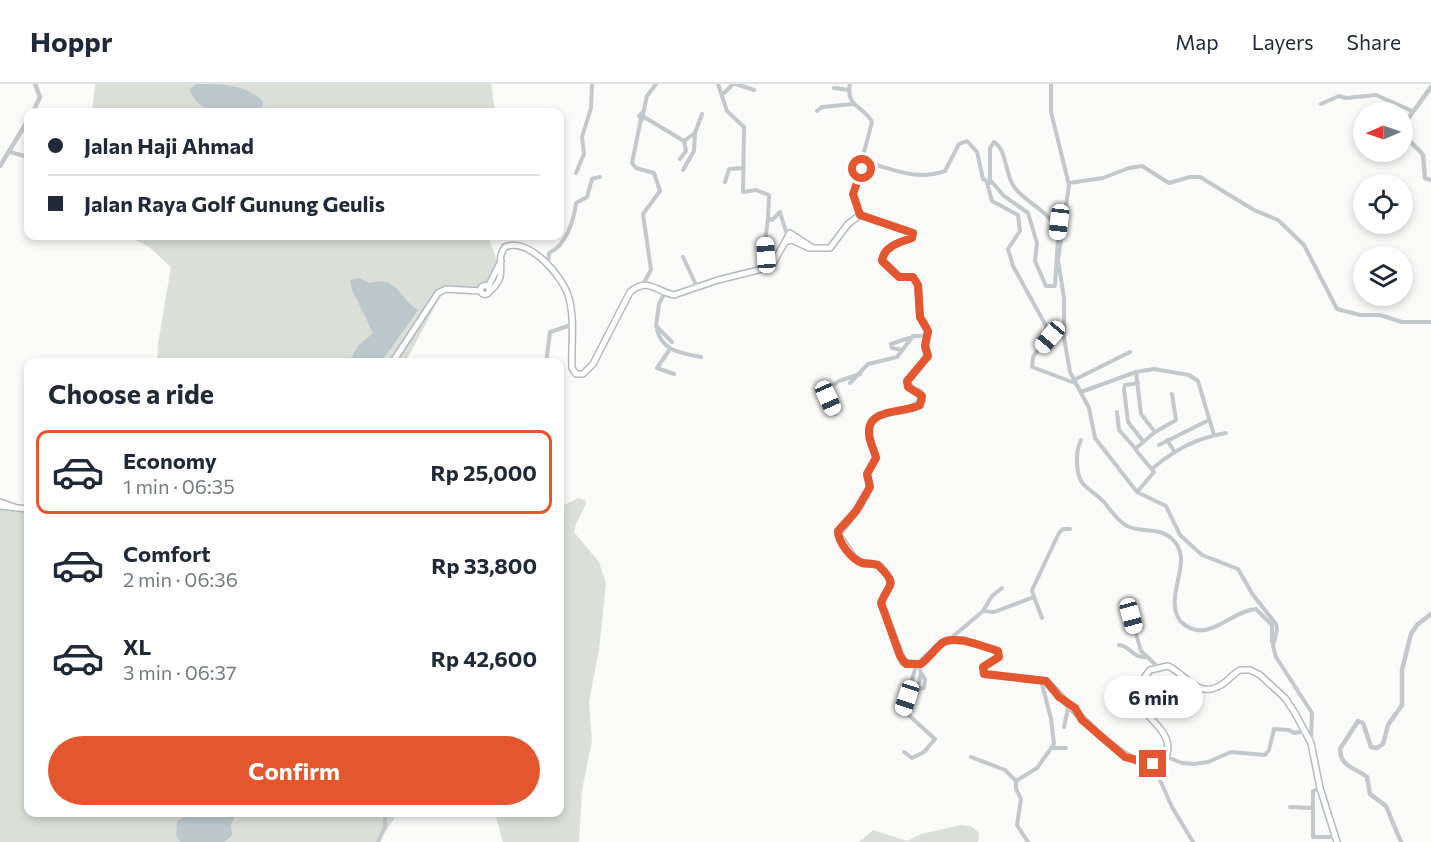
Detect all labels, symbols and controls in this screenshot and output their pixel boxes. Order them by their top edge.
text: Hoppr [30,24,112,58]
text: Map [1175,29,1219,54]
text: Layers [1252,29,1314,54]
text: Share [1347,29,1401,54]
north arrow [1353,102,1413,162]
map controls [1353,102,1413,306]
text: Jalan Haji Ahmad [84,132,254,159]
route start [848,155,875,182]
button: locate [1353,174,1413,234]
text: Jalan Raya Golf Gunung Geulis [84,190,385,217]
car [1048,203,1070,241]
car [756,236,776,274]
button: layers [1353,246,1413,306]
car [1032,317,1068,357]
text: Choose a ride [48,377,214,410]
car [812,378,844,418]
icon: car [51,445,105,499]
text: Economy [123,447,217,474]
text: Rp 25,000 [430,459,537,486]
text: 1 min · 06:35 [123,474,235,498]
icon: car [51,538,105,592]
text: Comfort [123,540,211,567]
text: Rp 33,800 [431,552,537,579]
text: 2 min · 06:36 [123,567,238,591]
car [1118,596,1144,636]
icon: car [51,631,105,685]
text: XL [123,633,151,660]
text: Rp 42,600 [431,645,537,672]
text: 3 min · 06:37 [123,660,236,684]
callout: 6 min [1104,677,1202,719]
car [893,678,921,718]
text: 6 min [1128,685,1179,709]
button: Confirm [48,736,540,805]
route end [1139,750,1166,777]

